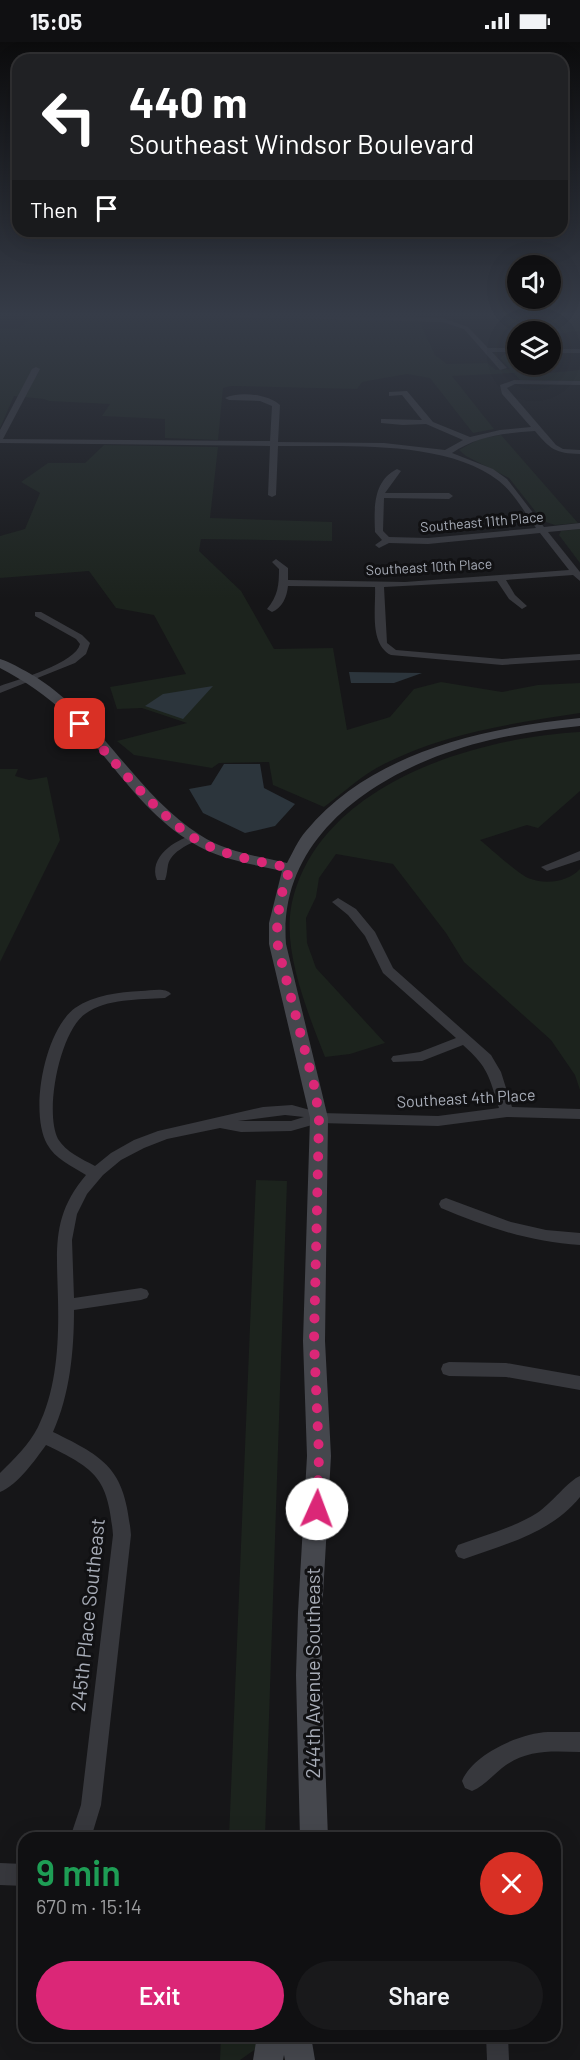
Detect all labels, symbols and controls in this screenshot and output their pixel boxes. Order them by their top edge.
text: 15:05 [30,8,82,34]
text: 440 m [129,76,247,126]
icon: left [30,78,108,156]
text: Southeast Windsor Boulevard [129,127,474,159]
icon: arrive [90,192,123,225]
text: Then [30,196,78,222]
map controls [507,255,561,375]
button: sound [507,255,561,309]
button: layers [507,321,561,375]
street label: Southeast 11th Place [420,508,544,535]
street label: Southeast 10th Place [365,555,493,578]
pin [54,698,105,749]
icon: arrive [63,707,96,740]
street label: Southeast 4th Place [396,1084,536,1111]
position arrow [285,1477,349,1541]
street label: 245th Place Southeast [65,1517,109,1713]
street label: 244th Avenue Southeast [300,1567,324,1779]
text: 9 min [36,1850,121,1893]
button: close [480,1852,543,1915]
text: 670 m · 15:14 [36,1894,142,1918]
button: Exit [36,1961,284,2030]
button: Share [296,1961,543,2030]

